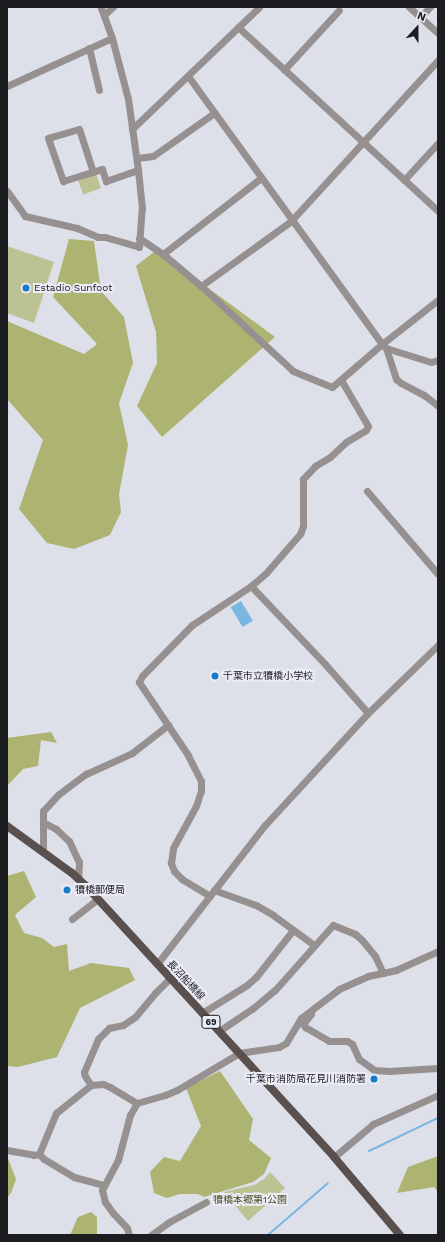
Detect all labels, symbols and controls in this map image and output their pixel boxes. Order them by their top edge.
north arrow [397,8,437,48]
text: N [415,9,428,24]
place label: Estadio Sunfoot [34,282,112,294]
marker: Estadio Sunfoot [21,283,31,293]
place label: 千葉市立犢橋小学校 [223,670,313,682]
marker: 千葉市立犢橋小学校 [210,671,220,681]
place label: 犢橋郵便局 [75,884,125,896]
marker: 犢橋郵便局 [62,885,72,895]
street label: 長沼船橋線 [165,958,207,1002]
road number: 69 [201,1015,221,1029]
place label: 千葉市消防局花見川消防署 [246,1073,366,1085]
marker: 千葉市消防局花見川消防署 [369,1074,379,1084]
park label: 犢橋本郷第1公園 [213,1194,287,1206]

